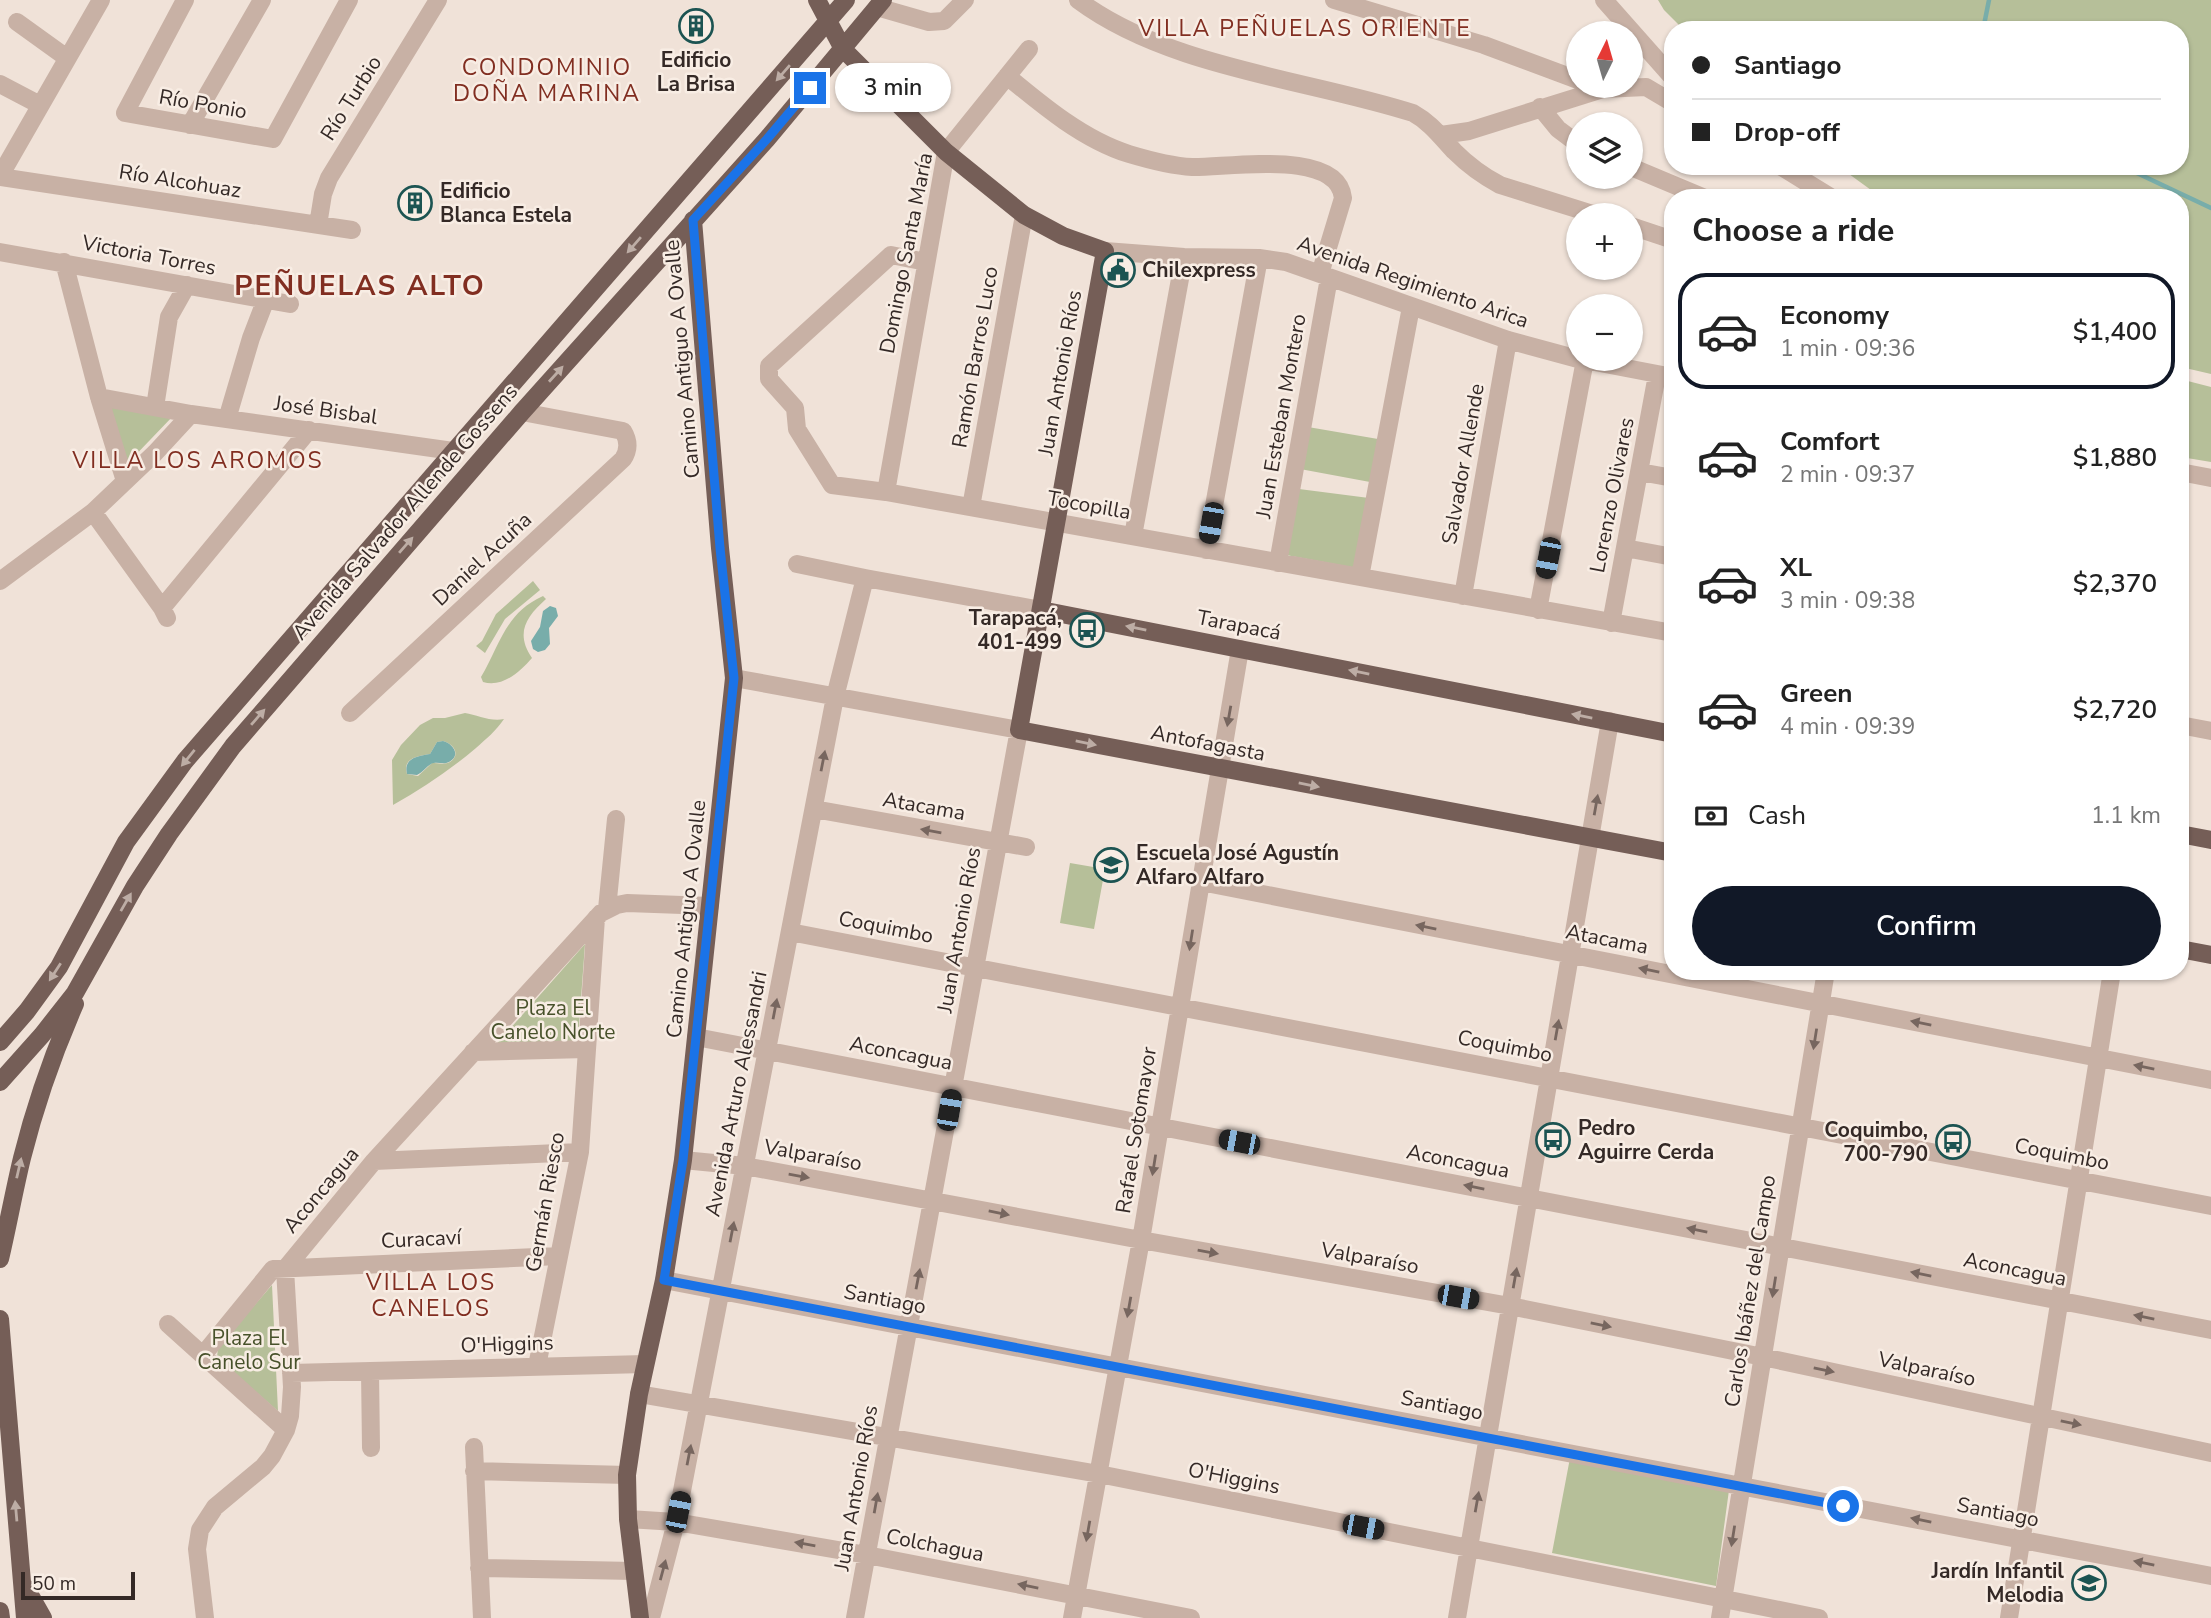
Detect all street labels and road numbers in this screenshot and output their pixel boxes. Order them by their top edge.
street label: Río Turbio [314,50,388,146]
street label: Río Ponio [157,82,249,126]
street label: Domingo Santa María [873,150,939,356]
street label: Río Alcohuaz [117,158,243,205]
street label: Victoria Torres [79,228,218,282]
street label: Avenida Regimiento Arica [1294,229,1532,335]
street label: Camino Antiguo A Ovalle [658,239,706,479]
street label: Ramón Barros Luco [945,264,1005,450]
street label: Juan Antonio Ríos [1031,288,1088,459]
street label: Juan Esteban Montero [1249,312,1313,521]
street label: Avenida Salvador Allende Gossens [286,378,524,646]
street label: Salvador Allende [1435,381,1491,547]
street label: José Bisbal [272,389,380,431]
street label: Lorenzo Olivares [1583,415,1641,575]
street label: Tocopilla [1045,484,1133,526]
street label: Daniel Acuña [426,506,538,612]
street label: Tarapacá [1195,603,1283,647]
street label: Antofagasta [1148,718,1268,768]
street label: Atacama [880,785,968,827]
street label: Camino Antiguo A Ovalle [660,798,712,1040]
street label: Juan Antonio Ríos [930,845,987,1016]
street label: Coquimbo [836,904,936,950]
street label: Atacama [1563,917,1651,961]
street label: Avenida Arturo Alessandri [698,969,774,1219]
street label: Coquimbo [1455,1023,1555,1069]
street label: Aconcagua [847,1029,955,1077]
street label: Rafael Sotomayor [1109,1044,1163,1215]
street label: Germán Riesco [519,1130,571,1274]
street label: Coquimbo [2012,1131,2112,1177]
street label: Valparaíso [761,1132,864,1177]
street label: Aconcagua [1404,1137,1512,1185]
street label: Aconcagua [277,1141,365,1239]
street label: Carlos Ibáñez del Campo [1718,1173,1782,1409]
street label: Curacaví [380,1223,463,1255]
street label: Valparaíso [1318,1235,1421,1280]
street label: Aconcagua [1961,1245,2069,1293]
street label: Santiago [841,1277,929,1321]
street label: O'Higgins [460,1328,554,1360]
street label: Valparaíso [1875,1345,1978,1393]
street label: Santiago [1398,1383,1486,1427]
street label: Juan Antonio Ríos [827,1403,884,1574]
street label: O'Higgins [1186,1455,1282,1501]
street label: Santiago [1954,1490,2042,1534]
street label: Colchagua [884,1522,986,1568]

